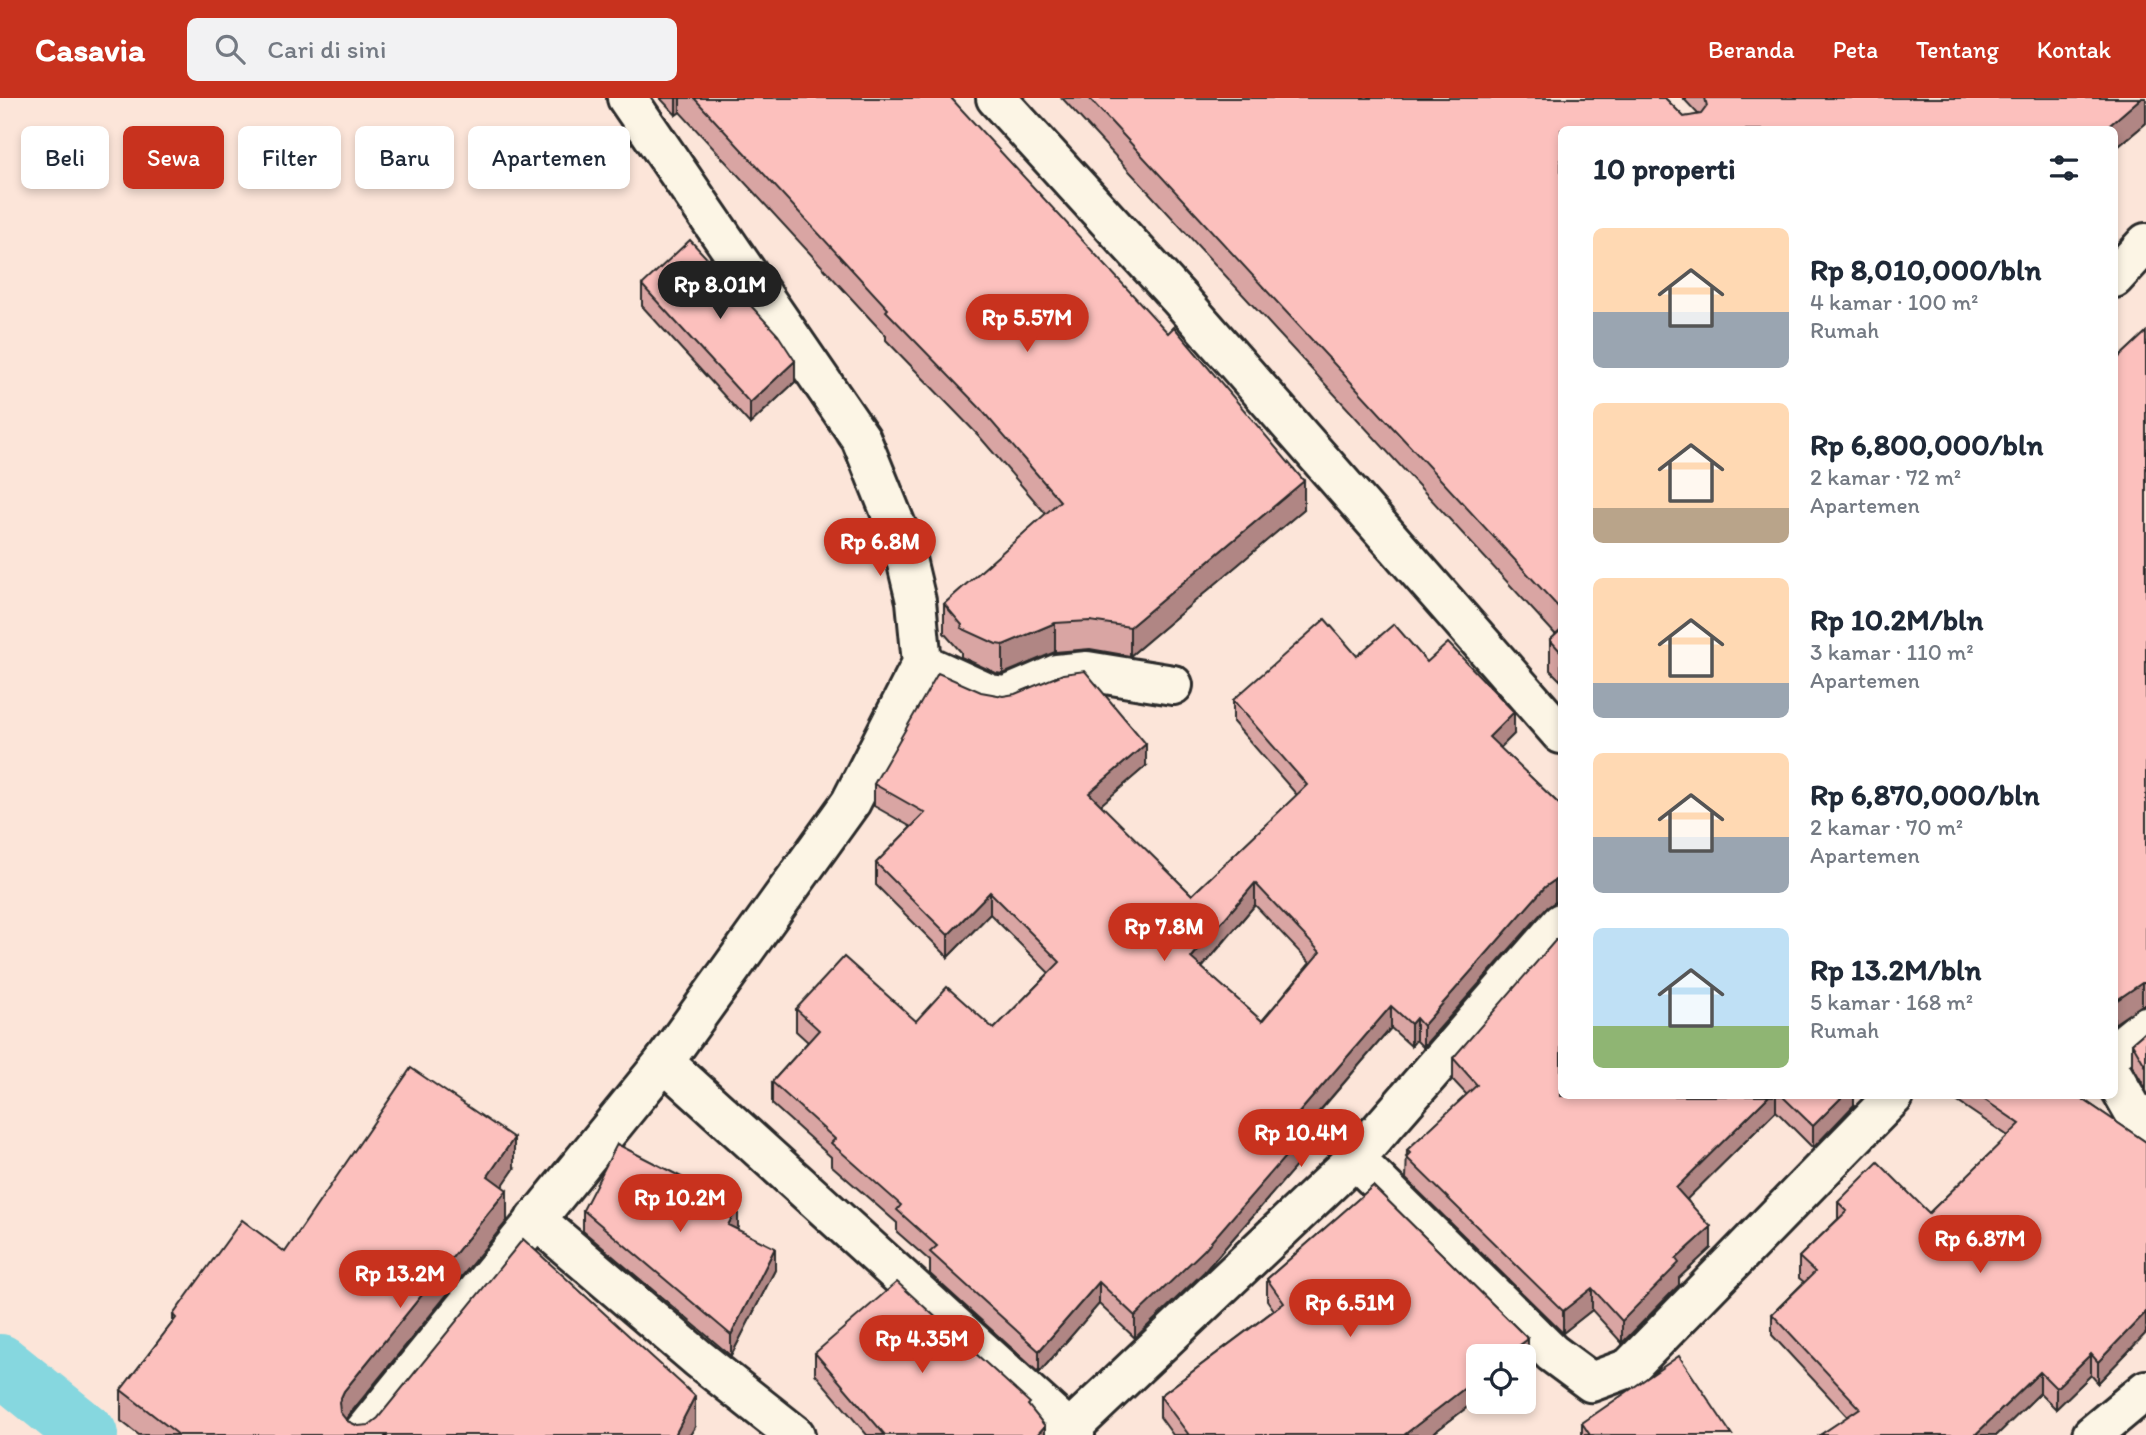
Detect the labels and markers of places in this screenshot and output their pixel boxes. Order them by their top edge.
pin: Rp 8.01M [648,262,792,321]
pin: Rp 5.57M [955,294,1099,354]
pin: Rp 6.8M [815,518,945,578]
pin: Rp 7.8M [1099,904,1229,963]
pin: Rp 10.4M [1229,1110,1373,1169]
pin: Rp 10.2M [608,1174,752,1234]
pin: Rp 6.87M [1908,1216,2052,1275]
pin: Rp 13.2M [328,1250,472,1310]
pin: Rp 6.51M [1278,1280,1422,1339]
pin: Rp 4.35M [850,1316,994,1375]

